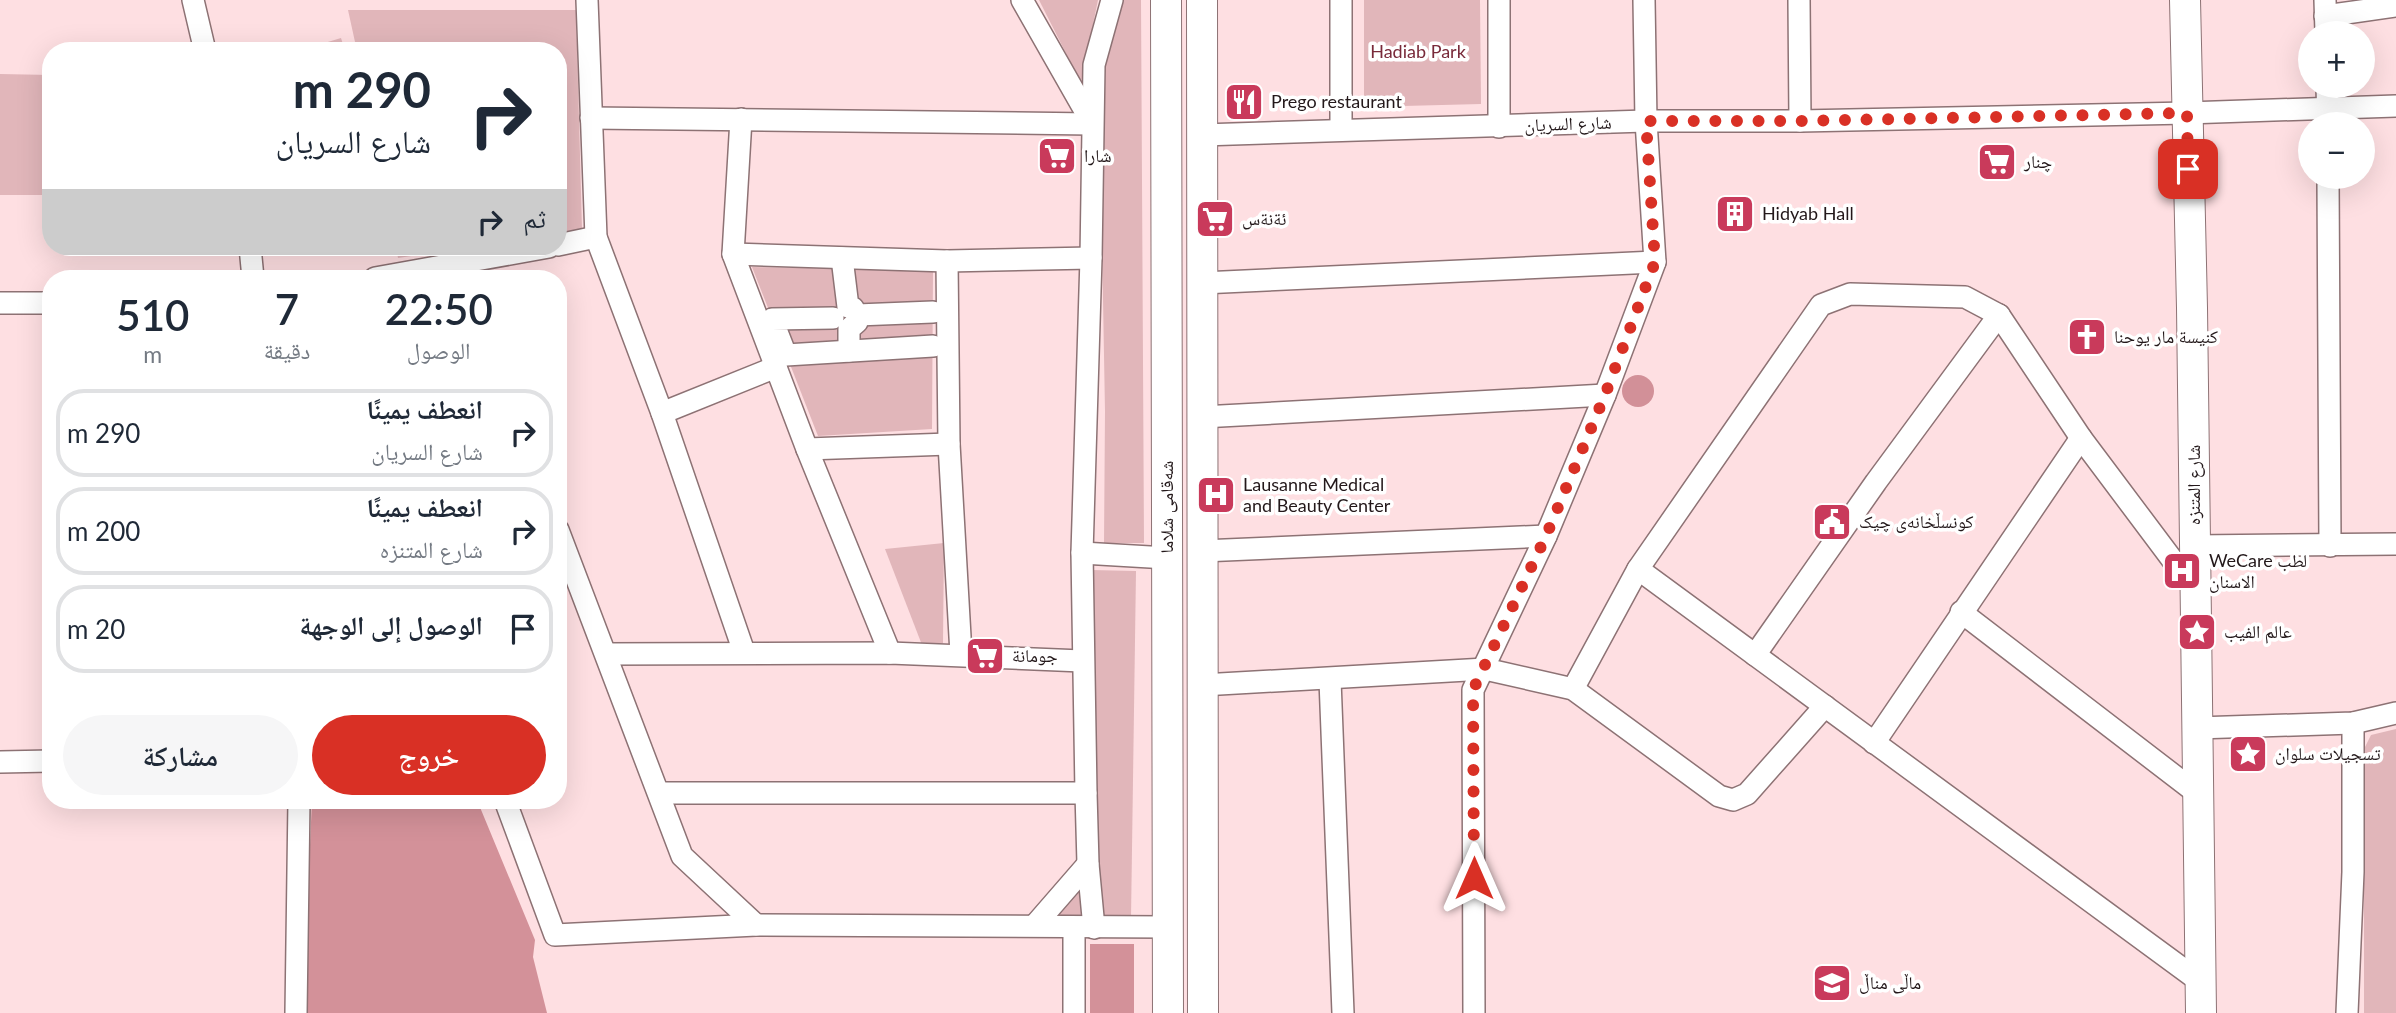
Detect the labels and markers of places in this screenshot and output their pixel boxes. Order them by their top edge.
restaurant icon: Prego restaurant [1223,81,1265,123]
place label: Prego restaurant [1271,90,1403,112]
supermarket icon: شارا [1036,135,1078,177]
pin [2158,139,2218,199]
supermarket icon: چنار [1976,141,2018,183]
place label: شارا [1084,144,1112,166]
place label: چنار [2023,150,2052,173]
building icon: Hidyab Hall [1714,193,1756,235]
supermarket icon: ئةنةس [1194,198,1236,240]
place label: Hidyab Hall [1762,202,1854,224]
place label: ئةنةس [1242,207,1286,230]
church icon: كنيسة مار يوحنا [2066,316,2108,358]
place label: كنيسة مار يوحنا [2114,325,2219,347]
place label: Lausanne Medical and Beauty Center [1243,473,1391,516]
hospital icon: Lausanne Medical and Beauty Center [1195,474,1237,516]
public building icon: کونسڵخانەی چیک [1811,501,1853,543]
place label: کونسڵخانەی چیک [1859,510,1974,533]
place label: WeCare لطب الاسنان [2209,549,2307,593]
hospital icon: WeCare لطب الاسنان [2161,550,2203,592]
place icon: عالم الفيب [2176,611,2218,653]
place label: عالم الفيب [2224,620,2292,644]
supermarket icon: جومانة [964,635,1006,677]
place label: جومانة [1012,644,1058,666]
place icon: تسجيلات سلوان [2227,733,2269,775]
place label: تسجيلات سلوان [2275,742,2381,765]
school or university icon: ماڵی مناڵ [1811,962,1853,1004]
place label: ماڵی مناڵ [1859,971,1921,994]

